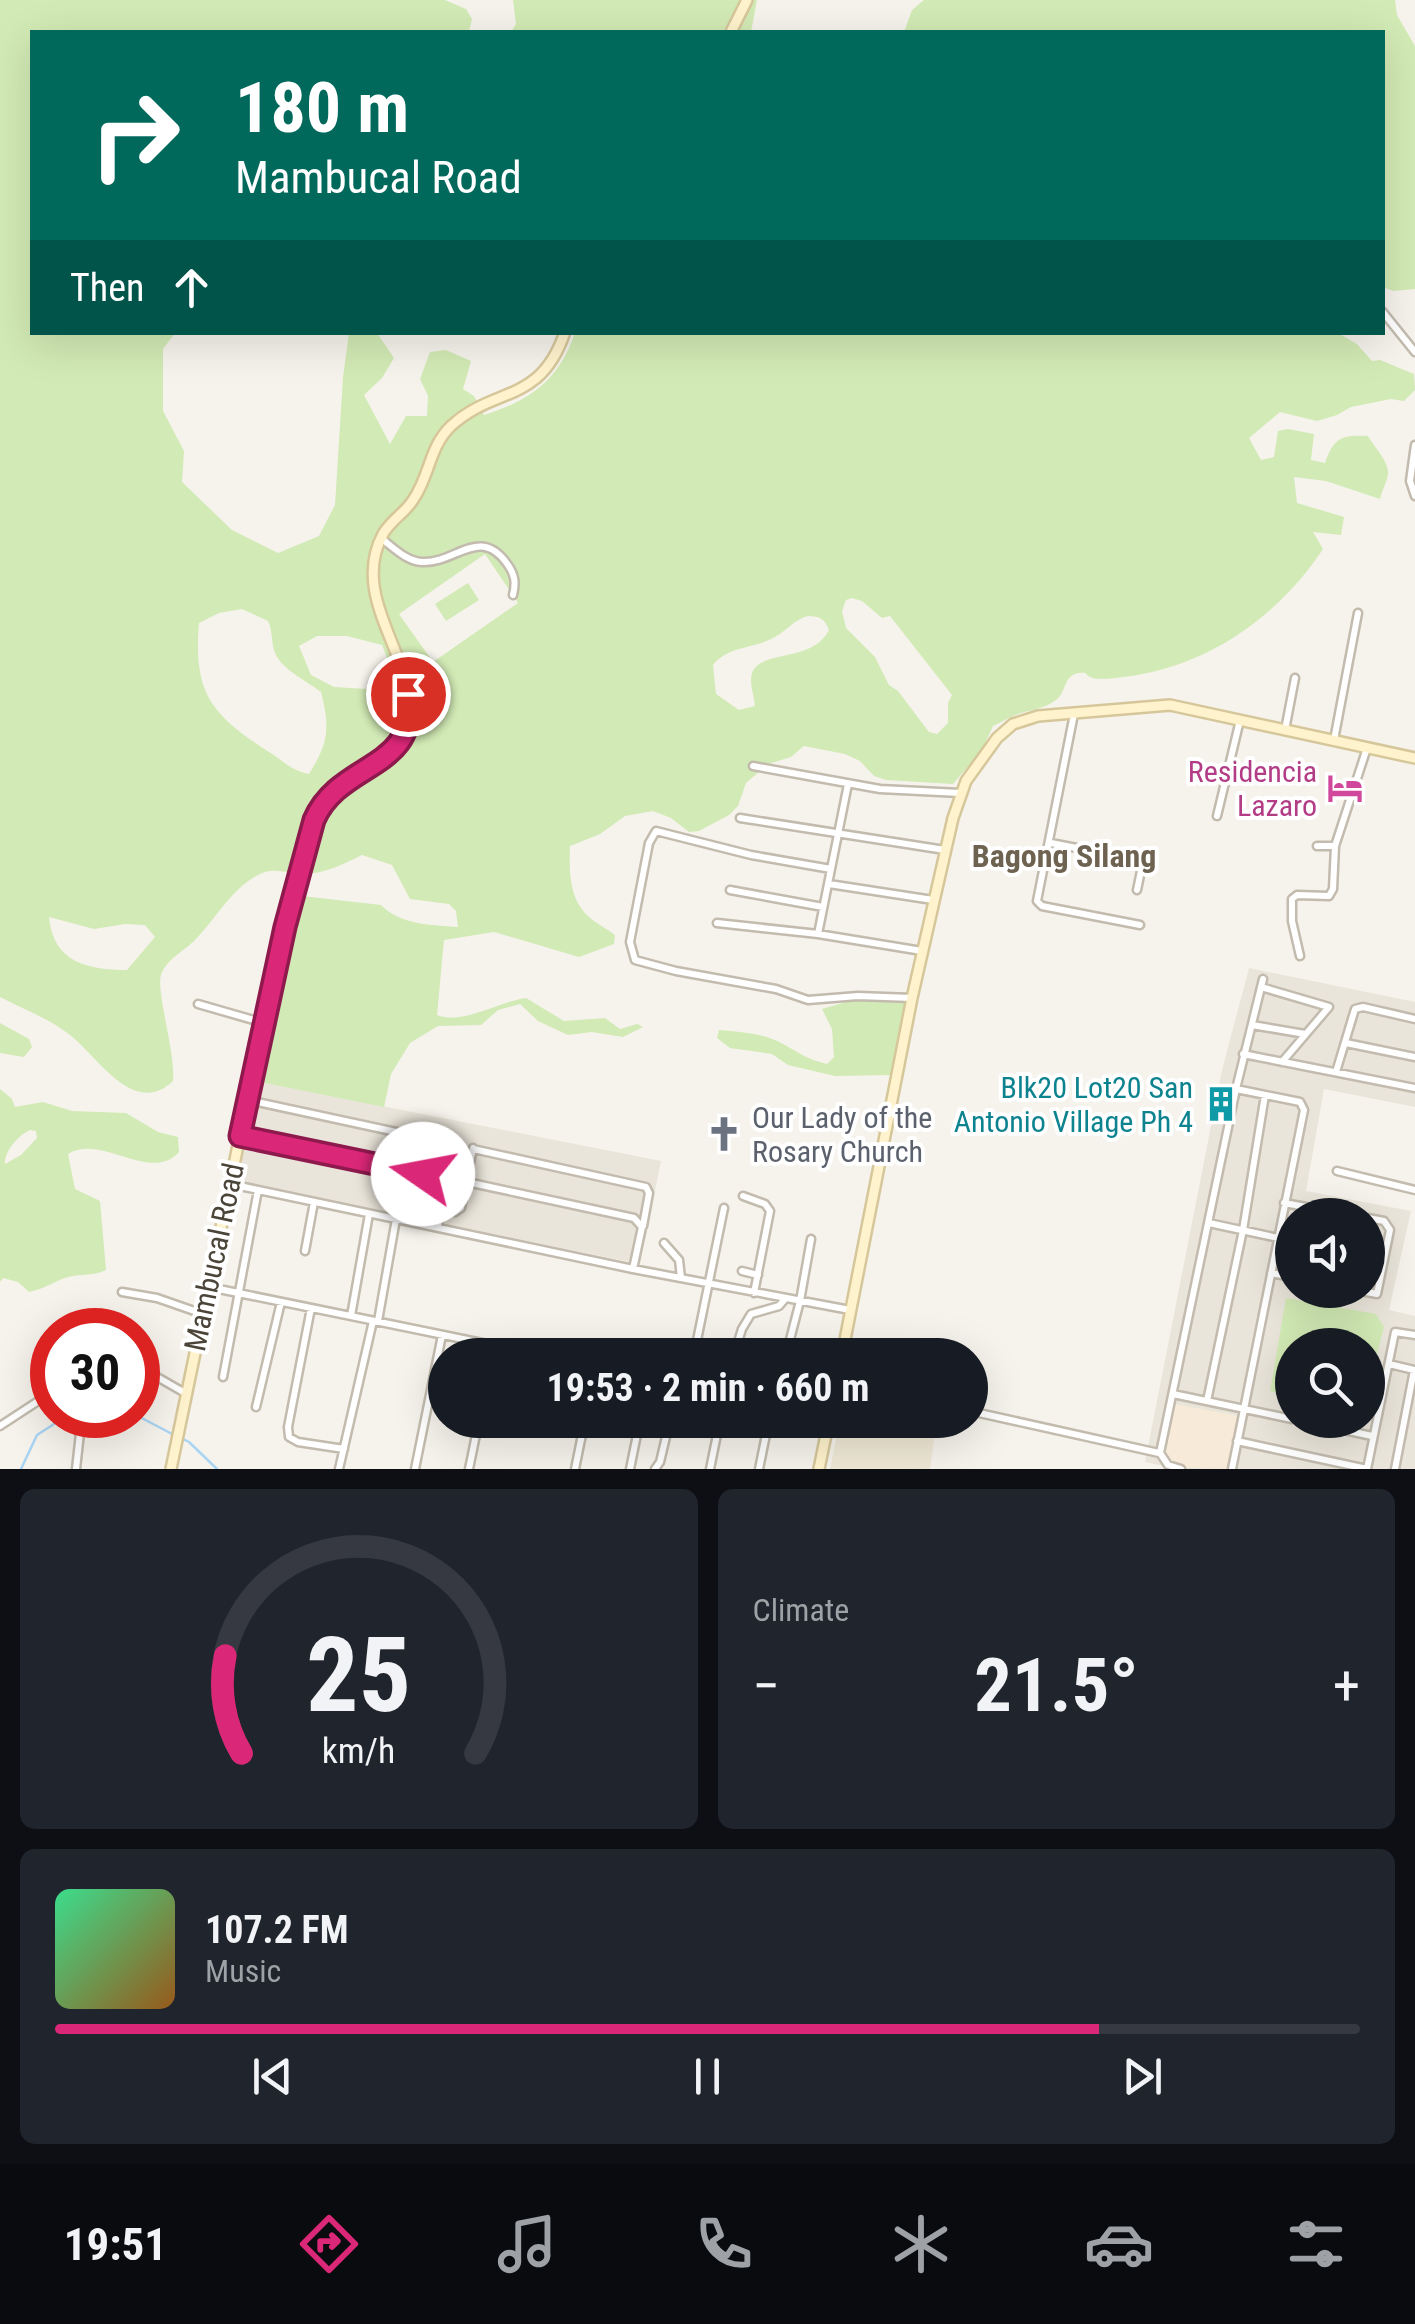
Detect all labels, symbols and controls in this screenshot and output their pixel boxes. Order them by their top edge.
text: 180 m [235,67,409,149]
icon: right [70,70,200,200]
text: Mambucal Road [235,151,522,204]
icon: ahead [164,260,219,315]
text: Then [70,266,144,310]
pin [366,652,451,737]
icon: arrive [381,667,436,722]
place label: Residencia Lazaro [1188,754,1317,823]
hotel icon: Residencia Lazaro [1326,769,1364,807]
district label: Bagong Silang [972,837,1156,875]
place label: Blk20 Lot20 San Antonio Village Ph 4 [954,1070,1193,1139]
building icon: Blk20 Lot20 San Antonio Village Ph 4 [1202,1085,1240,1123]
place label: Our Lady of the Rosary Church [752,1100,932,1169]
church icon: Our Lady of the Rosary Church [705,1115,743,1153]
position arrow [371,1122,475,1226]
street label: Mambucal Road [177,1160,251,1354]
map controls [1275,1198,1385,1438]
button: sound [1275,1198,1385,1308]
speed limit sign: 30 [30,1308,160,1438]
button: search [1275,1328,1385,1438]
text: 19:53 · 2 min · 660 m [547,1366,869,1410]
text: Climate [753,1591,849,1629]
text: 25 [306,1615,411,1736]
text: 21.5° [974,1641,1139,1729]
text: − [753,1654,780,1718]
text: + [1333,1654,1360,1718]
text: km/h [322,1730,396,1772]
text: 107.2 FM [205,1908,349,1952]
text: Music [205,1952,281,1990]
icon: previous [245,2049,300,2104]
icon: pause [680,2049,735,2104]
icon: next [1115,2049,1170,2104]
icon: directions [294,2209,364,2279]
icon: music [492,2209,562,2279]
icon: phone [689,2209,759,2279]
icon: climate [886,2209,956,2279]
icon: car [1084,2209,1154,2279]
icon: filters [1281,2209,1351,2279]
text: 19:51 [64,2218,167,2271]

